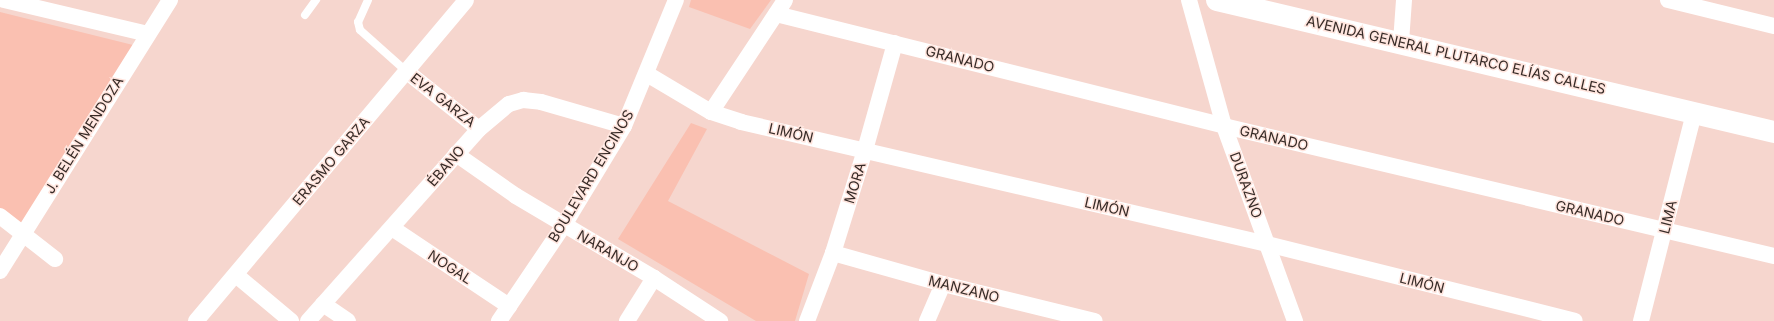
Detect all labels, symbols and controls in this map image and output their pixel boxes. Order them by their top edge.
street label: AVENIDA GENERAL PLUTARCO ELÍAS CALLES [1305,12,1607,98]
street label: GRANADO [924,42,996,76]
street label: EVA GARZA [407,69,479,131]
street label: J. BELÉN MENDOZA [41,73,127,197]
street label: BOULEVARD ENCINOS [545,107,637,245]
street label: ERASMO GARZA [289,113,373,209]
street label: LIMÓN [767,120,815,146]
street label: GRANADO [1238,122,1310,154]
street label: ÉBANO [424,142,468,190]
street label: DURAZNO [1226,150,1266,220]
street label: MORA [841,160,869,206]
street label: LIMÓN [1083,194,1131,220]
street label: GRANADO [1554,197,1626,229]
street label: LIMA [1656,198,1680,236]
street label: NARANJO [574,227,642,275]
street label: NOGAL [425,247,475,287]
street label: LIMÓN [1398,269,1446,297]
street label: MANZANO [927,272,1001,306]

